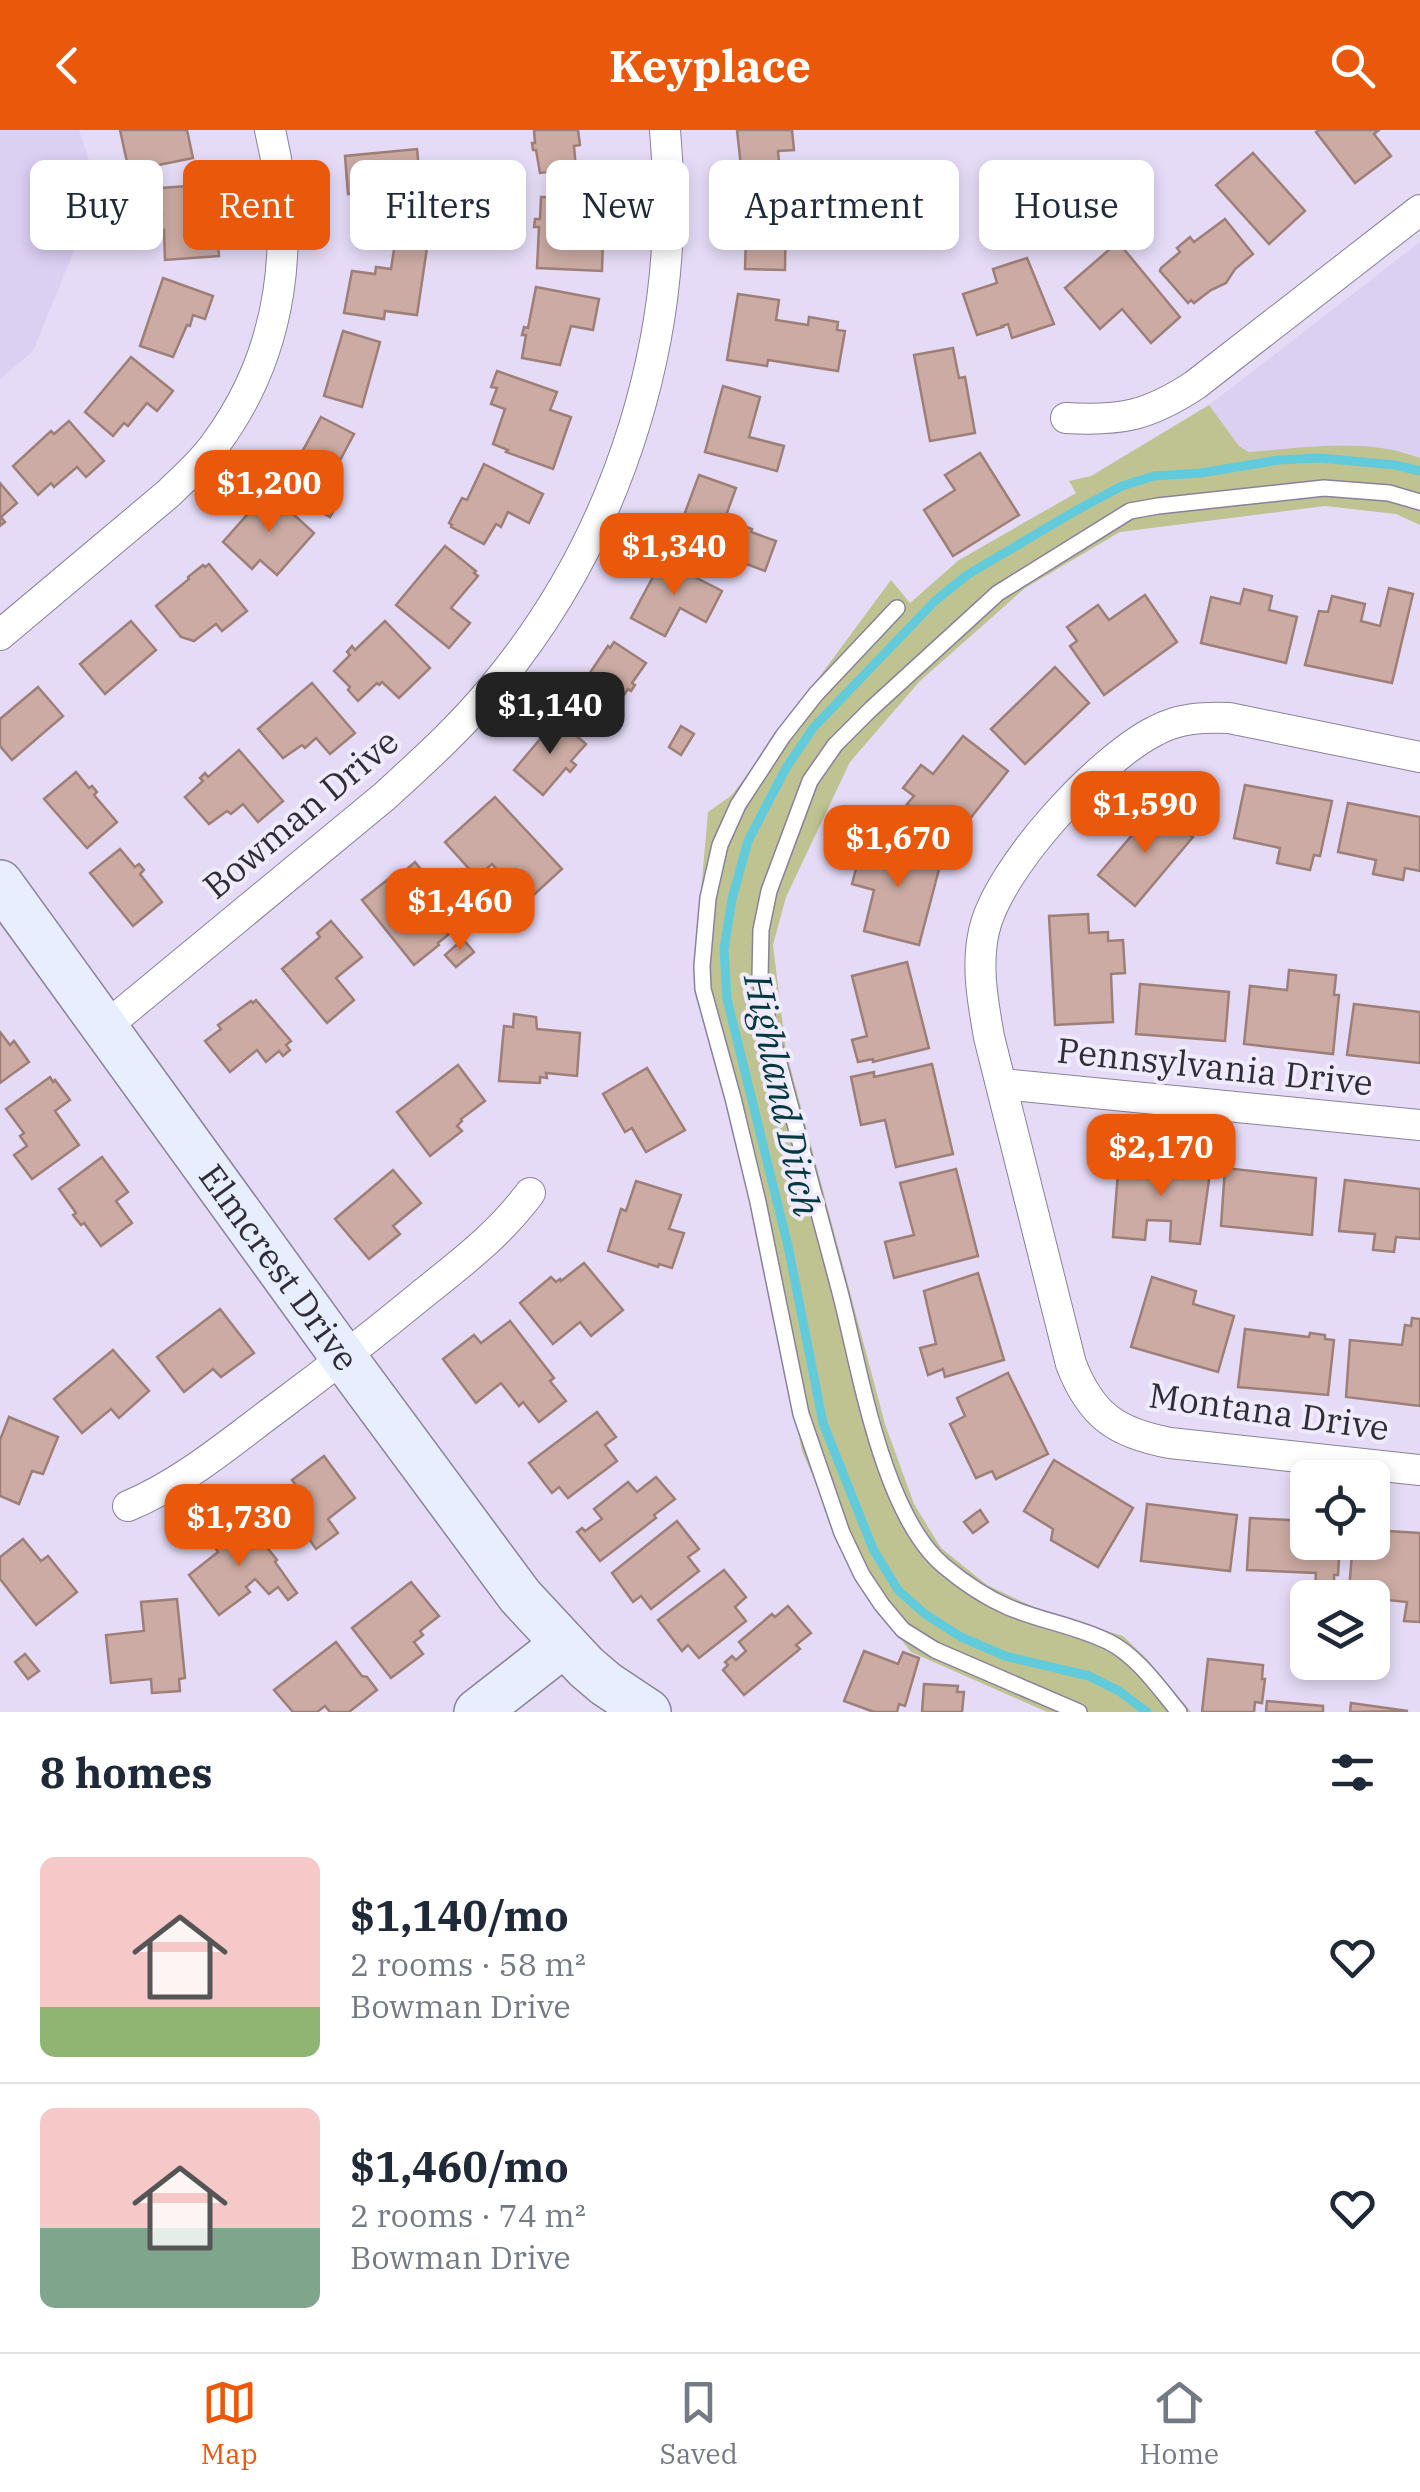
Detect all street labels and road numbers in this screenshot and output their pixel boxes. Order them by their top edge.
street label: Bowman Drive [193,718,408,908]
street label: Pennsylvania Drive [1055,1027,1375,1105]
street label: Elmcrest Drive [189,1155,370,1380]
street label: Montana Drive [1146,1371,1392,1451]

